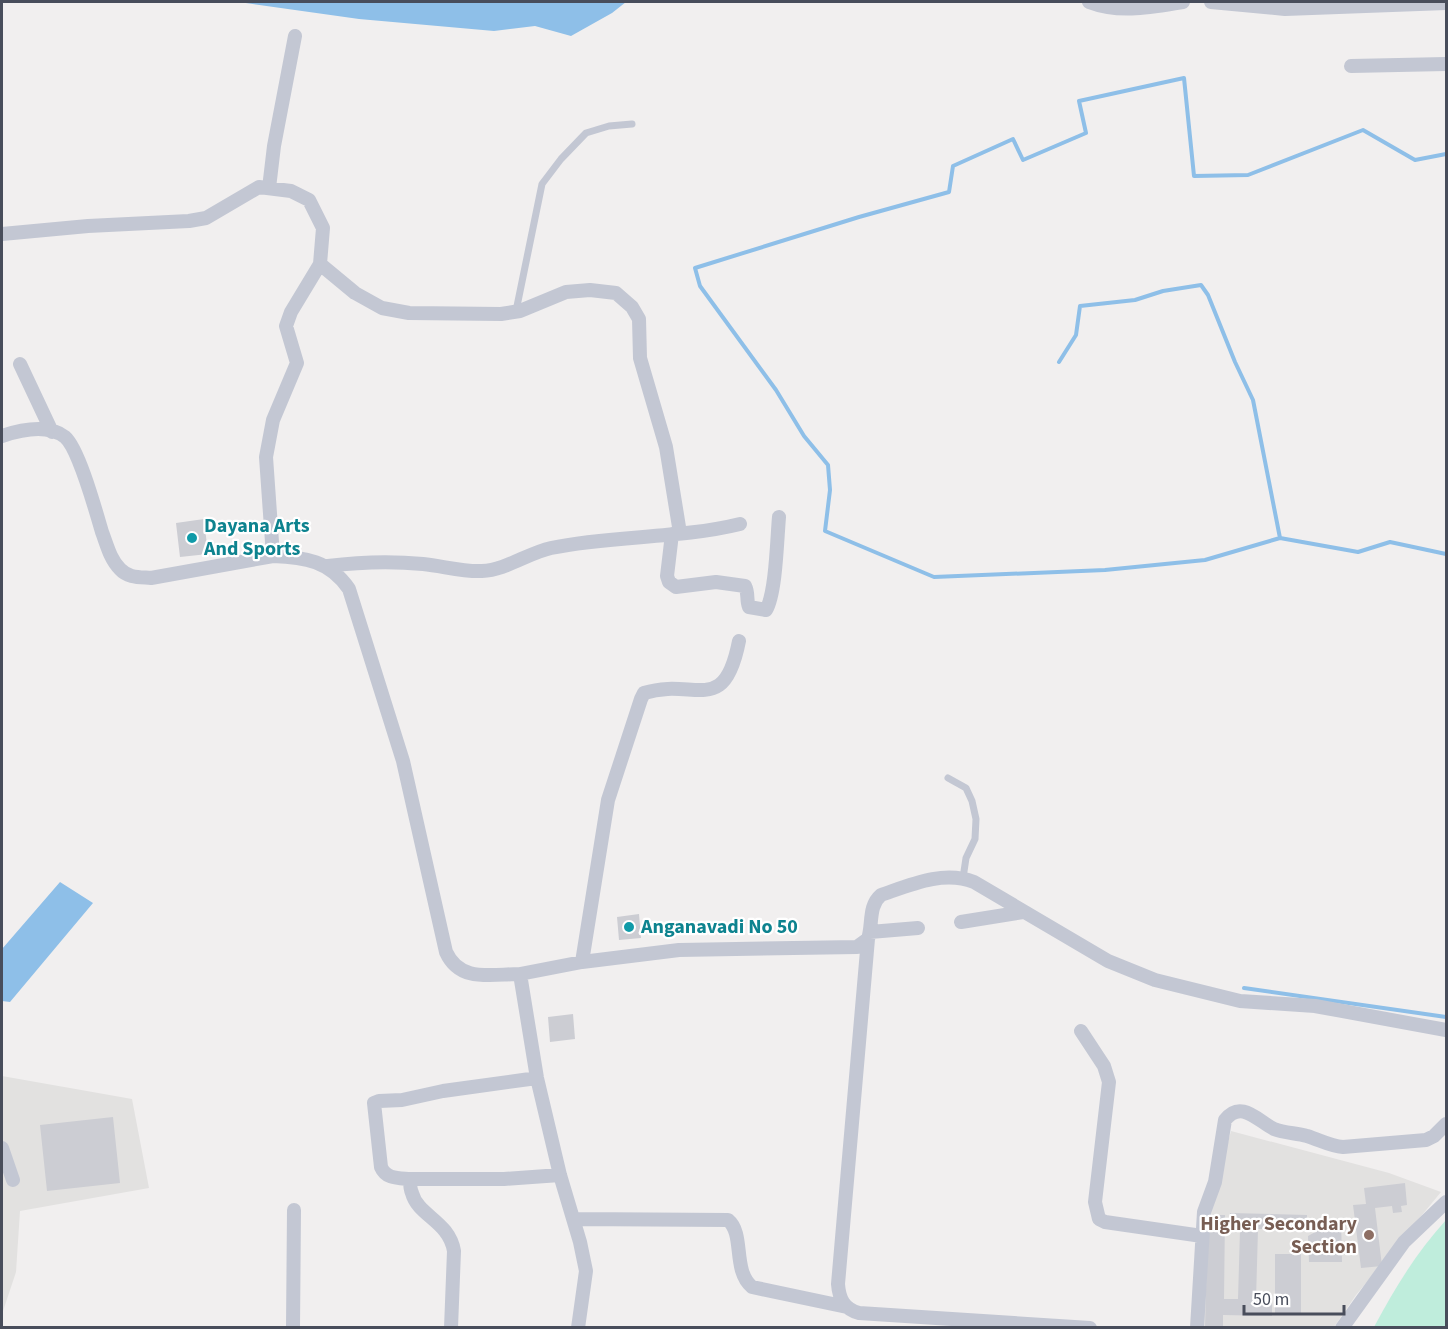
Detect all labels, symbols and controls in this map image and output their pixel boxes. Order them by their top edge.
place label: Dayana Arts And Sports [203,512,310,563]
marker: Dayana Arts And Sports [185,531,199,545]
place label: Anganavadi No 50 [640,913,798,941]
marker: Anganavadi No 50 [622,920,636,934]
place label: Higher Secondary Section [1200,1210,1358,1261]
marker: Higher Secondary Section [1362,1228,1376,1242]
scale bar [1244,1278,1344,1316]
text: 50 m [1253,1287,1289,1312]

